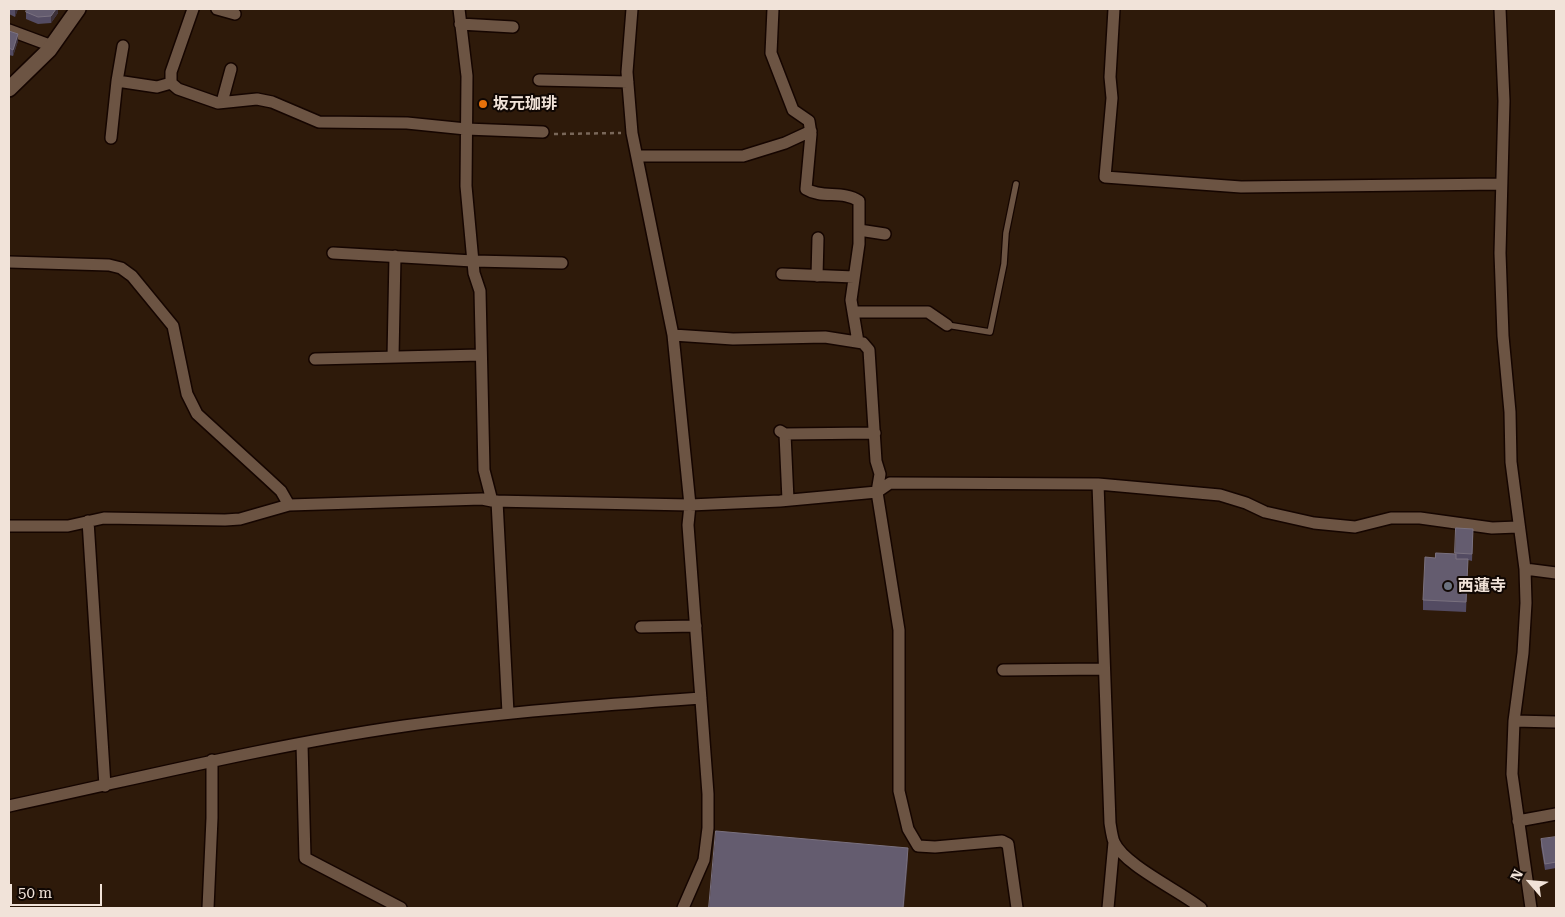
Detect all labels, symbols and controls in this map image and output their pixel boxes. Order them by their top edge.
place label: 坂元珈琲 [493,94,557,114]
marker: 坂元珈琲 [477,98,489,110]
place label: 西蓮寺 [1458,576,1506,596]
marker: 西蓮寺 [1442,580,1454,592]
north arrow [1505,857,1555,907]
text: N [1507,867,1526,884]
scale bar [12,874,105,906]
text: 50 m [18,884,52,902]

